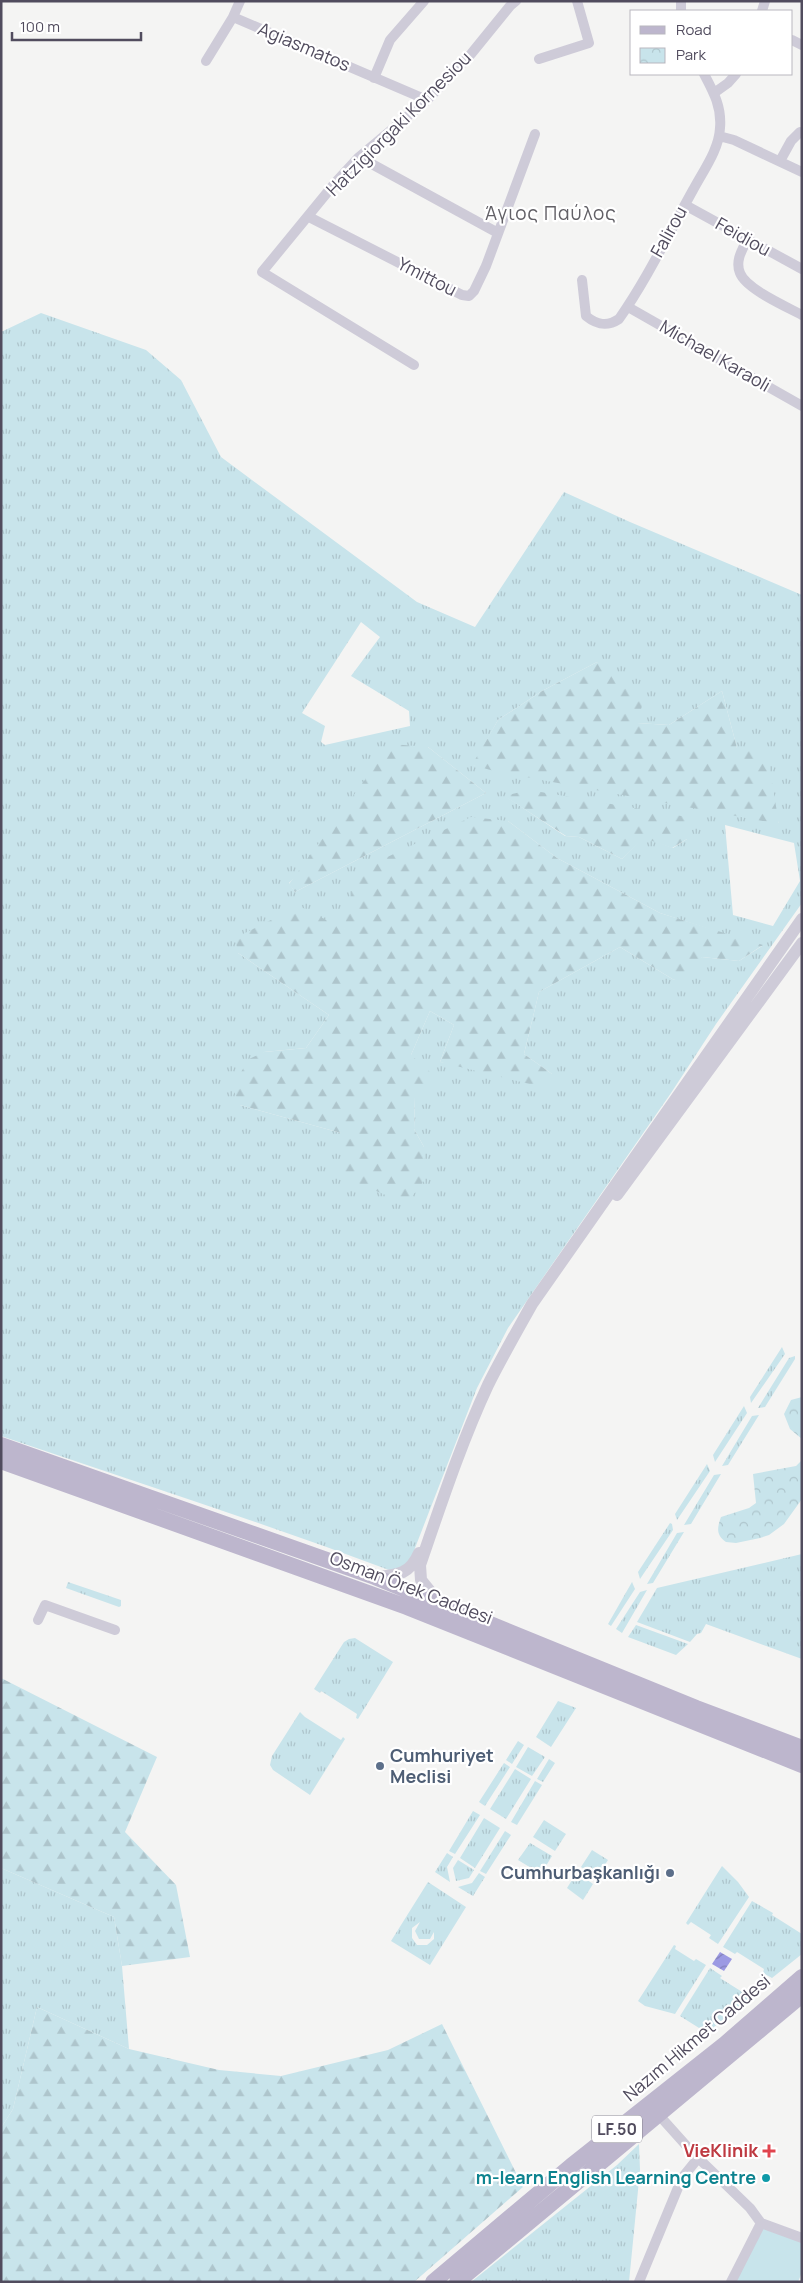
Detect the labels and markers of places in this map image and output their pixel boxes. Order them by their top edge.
place label: Cumhuriyet Meclisi [390,1743,494,1788]
marker: Cumhuriyet Meclisi [374,1760,386,1772]
place label: Cumhurbaşkanlığı [501,1860,660,1884]
marker: Cumhurbaşkanlığı [664,1867,676,1879]
place label: VieKlinik [683,2138,759,2162]
marker: VieKlinik [762,2144,776,2158]
place label: m-learn English Learning Centre [476,2165,756,2189]
marker: m-learn English Learning Centre [760,2172,772,2184]

